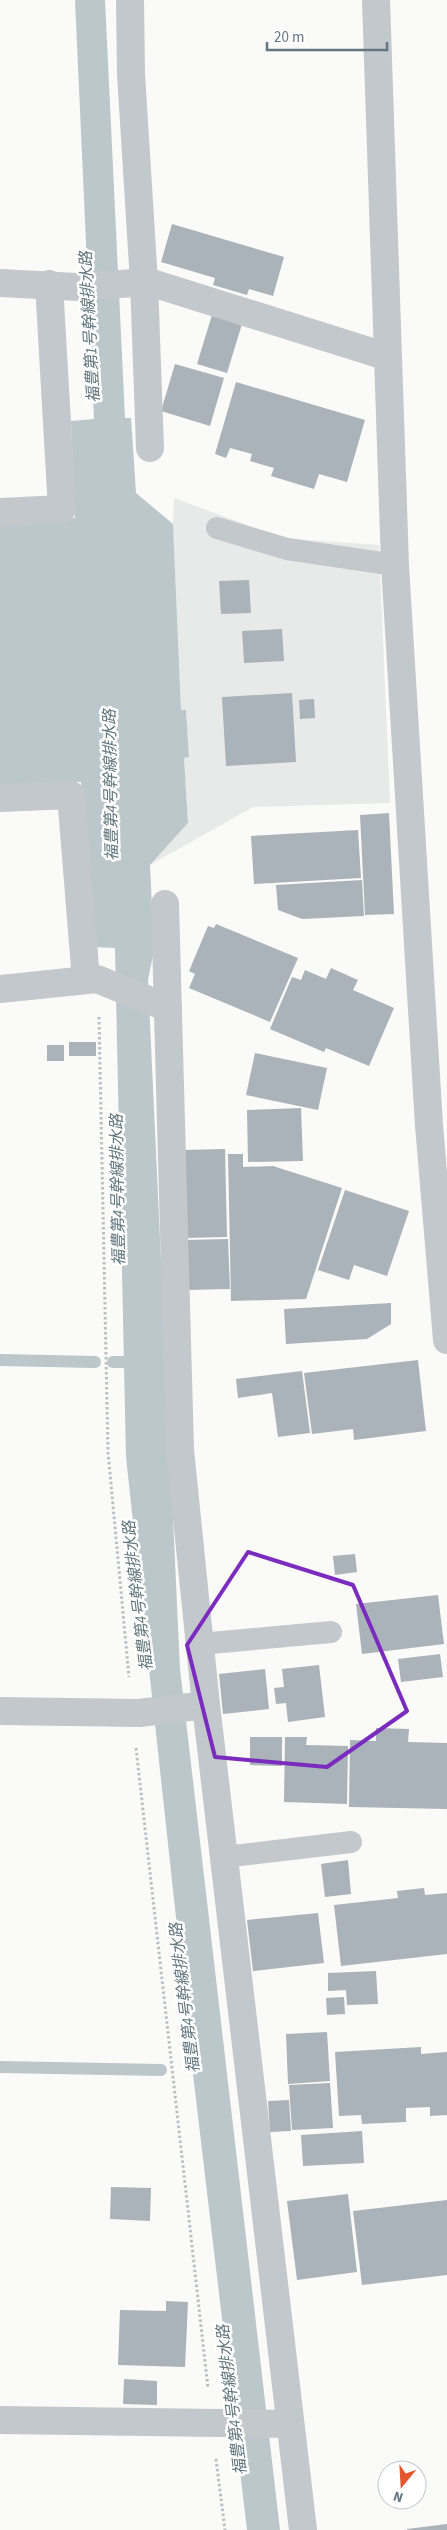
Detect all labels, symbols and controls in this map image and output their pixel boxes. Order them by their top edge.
scale bar [267,20,387,52]
text: 20 m [274,27,304,48]
water label: 福豊第1号幹線排水路 [75,249,105,403]
water label: 福豊第4号幹線排水路 [99,707,123,861]
water label: 福豊第4号幹線排水路 [106,1112,130,1266]
water label: 福豊第4号幹線排水路 [118,1517,158,1672]
water label: 福豊第4号幹線排水路 [165,1919,205,2074]
water label: 福豊第4号幹線排水路 [212,2321,252,2476]
north arrow [377,2460,427,2510]
text: N [391,2485,406,2507]

